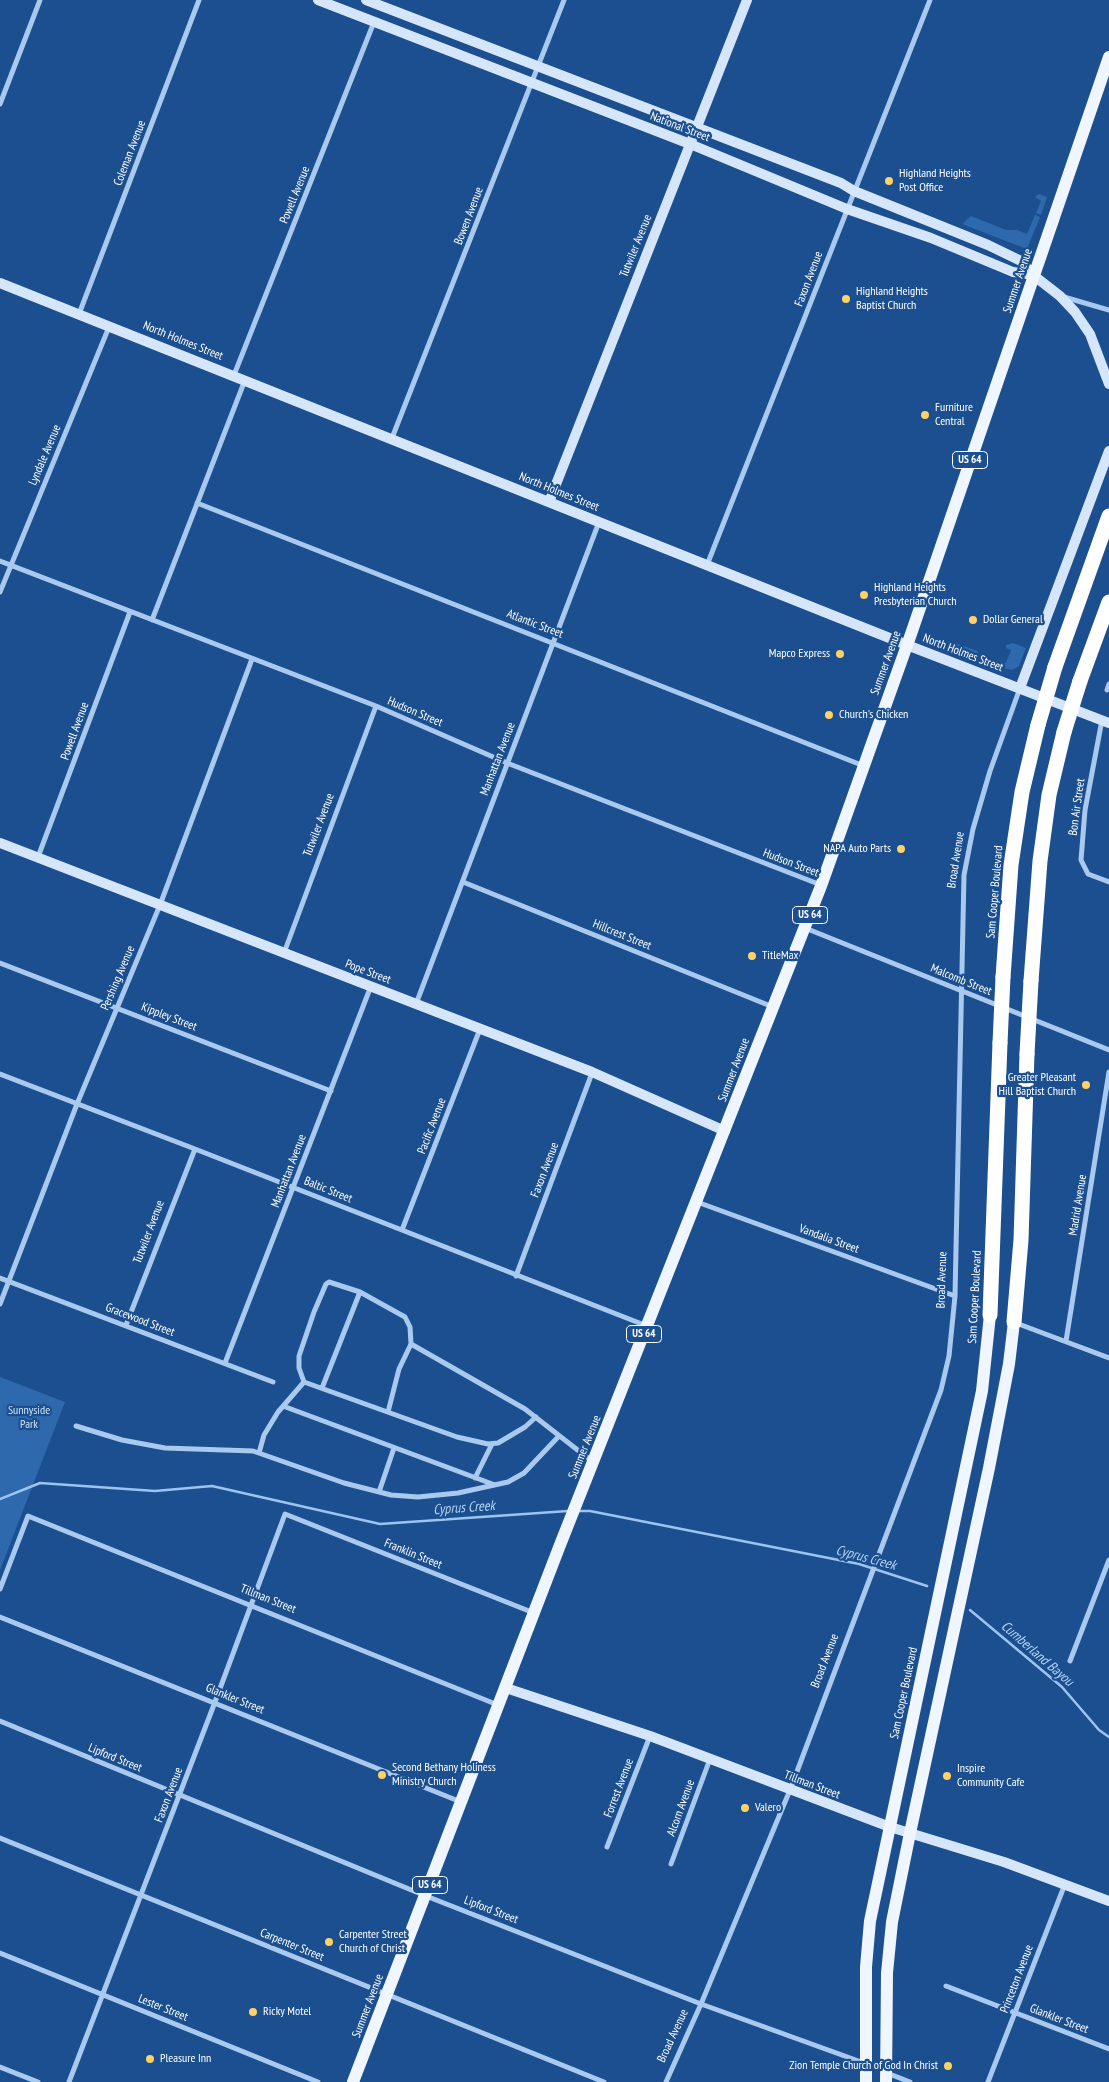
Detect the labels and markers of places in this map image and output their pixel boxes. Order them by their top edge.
place label: Highland Heights Post Office [899,167,971,195]
marker: Highland Heights Post Office [883,175,895,187]
place label: Highland Heights Baptist Church [856,285,928,313]
marker: Highland Heights Baptist Church [840,293,852,305]
place label: Furniture Central [935,401,973,429]
marker: Furniture Central [919,409,931,421]
place label: Highland Heights Presbyterian Church [874,581,956,609]
marker: Highland Heights Presbyterian Church [858,589,870,601]
place label: Dollar General [983,613,1043,627]
marker: Dollar General [967,614,979,626]
place label: Mapco Express [769,647,830,661]
marker: Mapco Express [834,648,846,660]
place label: Church's Chicken [839,708,908,722]
marker: Church's Chicken [823,709,835,721]
place label: NAPA Auto Parts [823,842,891,856]
marker: NAPA Auto Parts [895,843,907,855]
place label: TitleMax [762,949,798,963]
marker: TitleMax [746,950,758,962]
place label: Greater Pleasant Hill Baptist Church [999,1071,1076,1099]
marker: Greater Pleasant Hill Baptist Church [1080,1079,1092,1091]
place label: Second Bethany Holiness Ministry Church [392,1761,496,1789]
place label: Inspire Community Cafe [957,1762,1024,1790]
marker: Second Bethany Holiness Ministry Church [376,1769,388,1781]
marker: Inspire Community Cafe [941,1770,953,1782]
place label: Valero [755,1801,781,1815]
marker: Valero [739,1802,751,1814]
place label: Carpenter Street Church of Christ [339,1928,407,1956]
marker: Carpenter Street Church of Christ [323,1936,335,1948]
place label: Ricky Motel [263,2005,311,2019]
marker: Ricky Motel [247,2006,259,2018]
place label: Pleasure Inn [160,2052,211,2066]
marker: Pleasure Inn [144,2053,156,2065]
place label: Zion Temple Church of God In Christ [789,2059,938,2073]
marker: Zion Temple Church of God In Christ [942,2060,954,2072]

